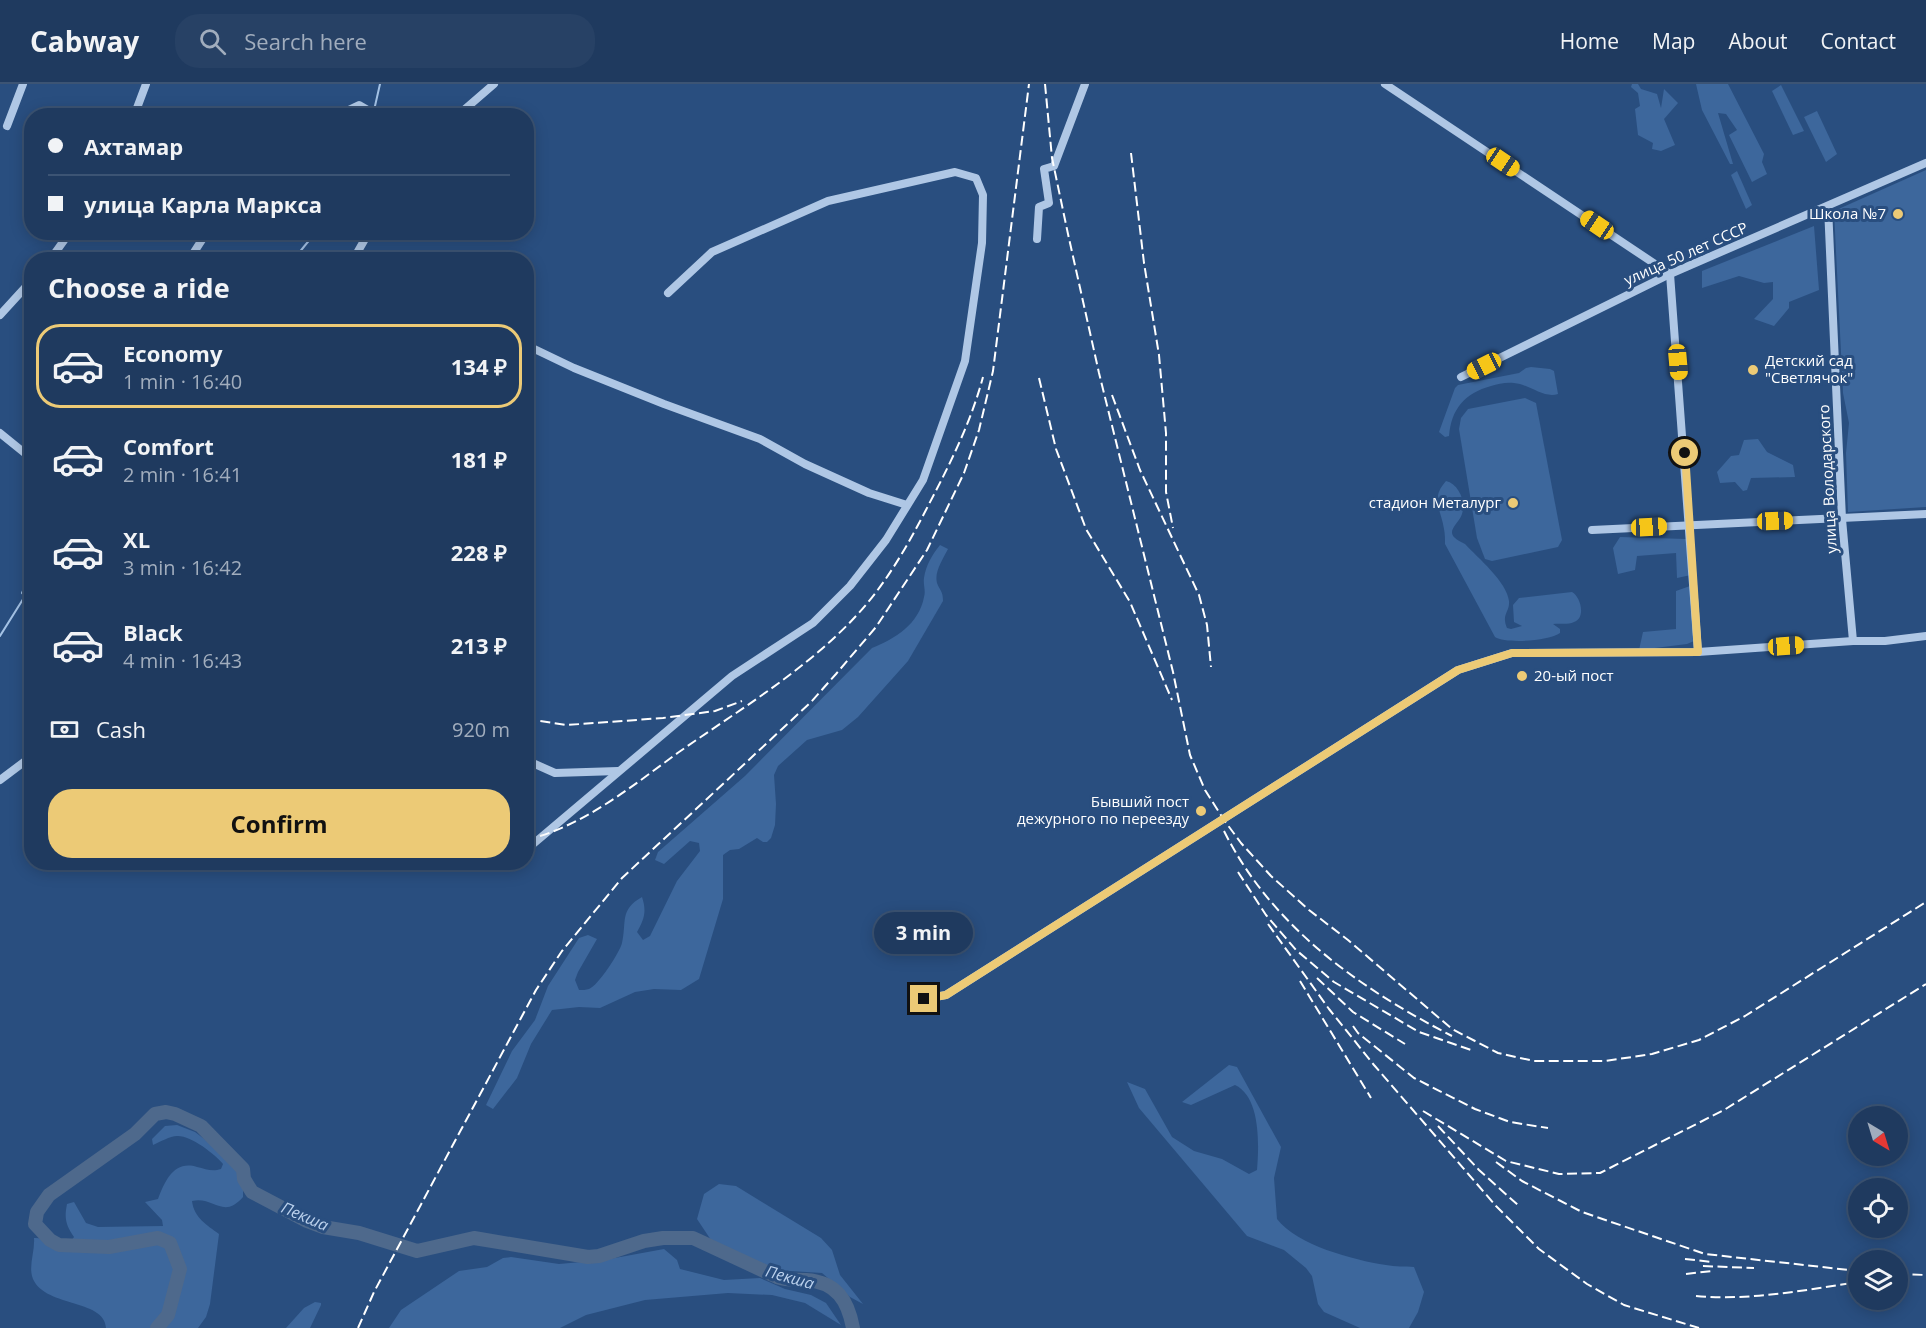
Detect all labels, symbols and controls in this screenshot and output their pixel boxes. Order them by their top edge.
search box [175,14,595,68]
text: Cabway [30,22,139,60]
icon: search [196,25,229,58]
text: Search here [244,26,367,56]
text: Home [1560,27,1619,55]
text: Map [1652,27,1695,55]
text: About [1728,27,1788,55]
text: Contact [1821,27,1896,55]
text: Ахтамар [84,131,183,161]
car [1483,144,1523,180]
text: улица Карла Маркса [84,189,322,219]
place label: Школа №7 [1809,203,1886,223]
car [1577,207,1617,243]
marker: Школа №7 [1891,207,1905,221]
street label: улица 50 лет СССР [1620,217,1751,289]
text: Choose a ride [48,269,230,306]
text: Economy [123,338,222,368]
icon: car [51,339,105,393]
car [1667,343,1689,381]
car [1464,350,1504,382]
place label: Детский сад "Светлячок" [1765,350,1853,387]
text: 134 ₽ [451,351,507,381]
marker: Детский сад "Светлячок" [1746,363,1760,377]
text: 1 min · 16:40 [123,368,242,395]
street label: улица Володарского [1813,404,1841,554]
text: Comfort [123,431,214,461]
icon: car [51,432,105,486]
route start [1671,439,1698,466]
text: 181 ₽ [451,444,507,474]
text: 2 min · 16:41 [123,461,242,488]
place label: стадион Металург [1369,492,1502,512]
marker: стадион Металург [1506,496,1520,510]
car [1757,511,1793,531]
car [1631,517,1667,537]
text: XL [123,524,150,554]
icon: car [51,525,105,579]
text: 228 ₽ [451,537,507,567]
text: 3 min · 16:42 [123,554,242,581]
text: Black [123,617,183,647]
icon: car [51,618,105,672]
text: 213 ₽ [451,630,507,660]
car [1767,636,1805,656]
text: 4 min · 16:43 [123,647,242,674]
place label: 20-ый пост [1534,665,1614,685]
marker: 20-ый пост [1515,669,1529,683]
icon: cash [48,713,81,746]
text: Cash [96,714,146,744]
text: 920 m [452,716,510,743]
button: Confirm [48,789,510,858]
place label: Бывший пост дежурного по переезду [1017,791,1189,828]
marker: Бывший пост дежурного по переезду [1194,804,1208,818]
callout: 3 min [874,912,974,954]
text: 3 min [896,919,951,946]
route end [910,985,937,1012]
north arrow [1848,1106,1908,1166]
map controls [1848,1106,1908,1310]
button: locate [1848,1178,1908,1238]
water label: Пекша [278,1196,332,1236]
button: layers [1848,1250,1908,1310]
water label: Пекша [763,1260,817,1294]

